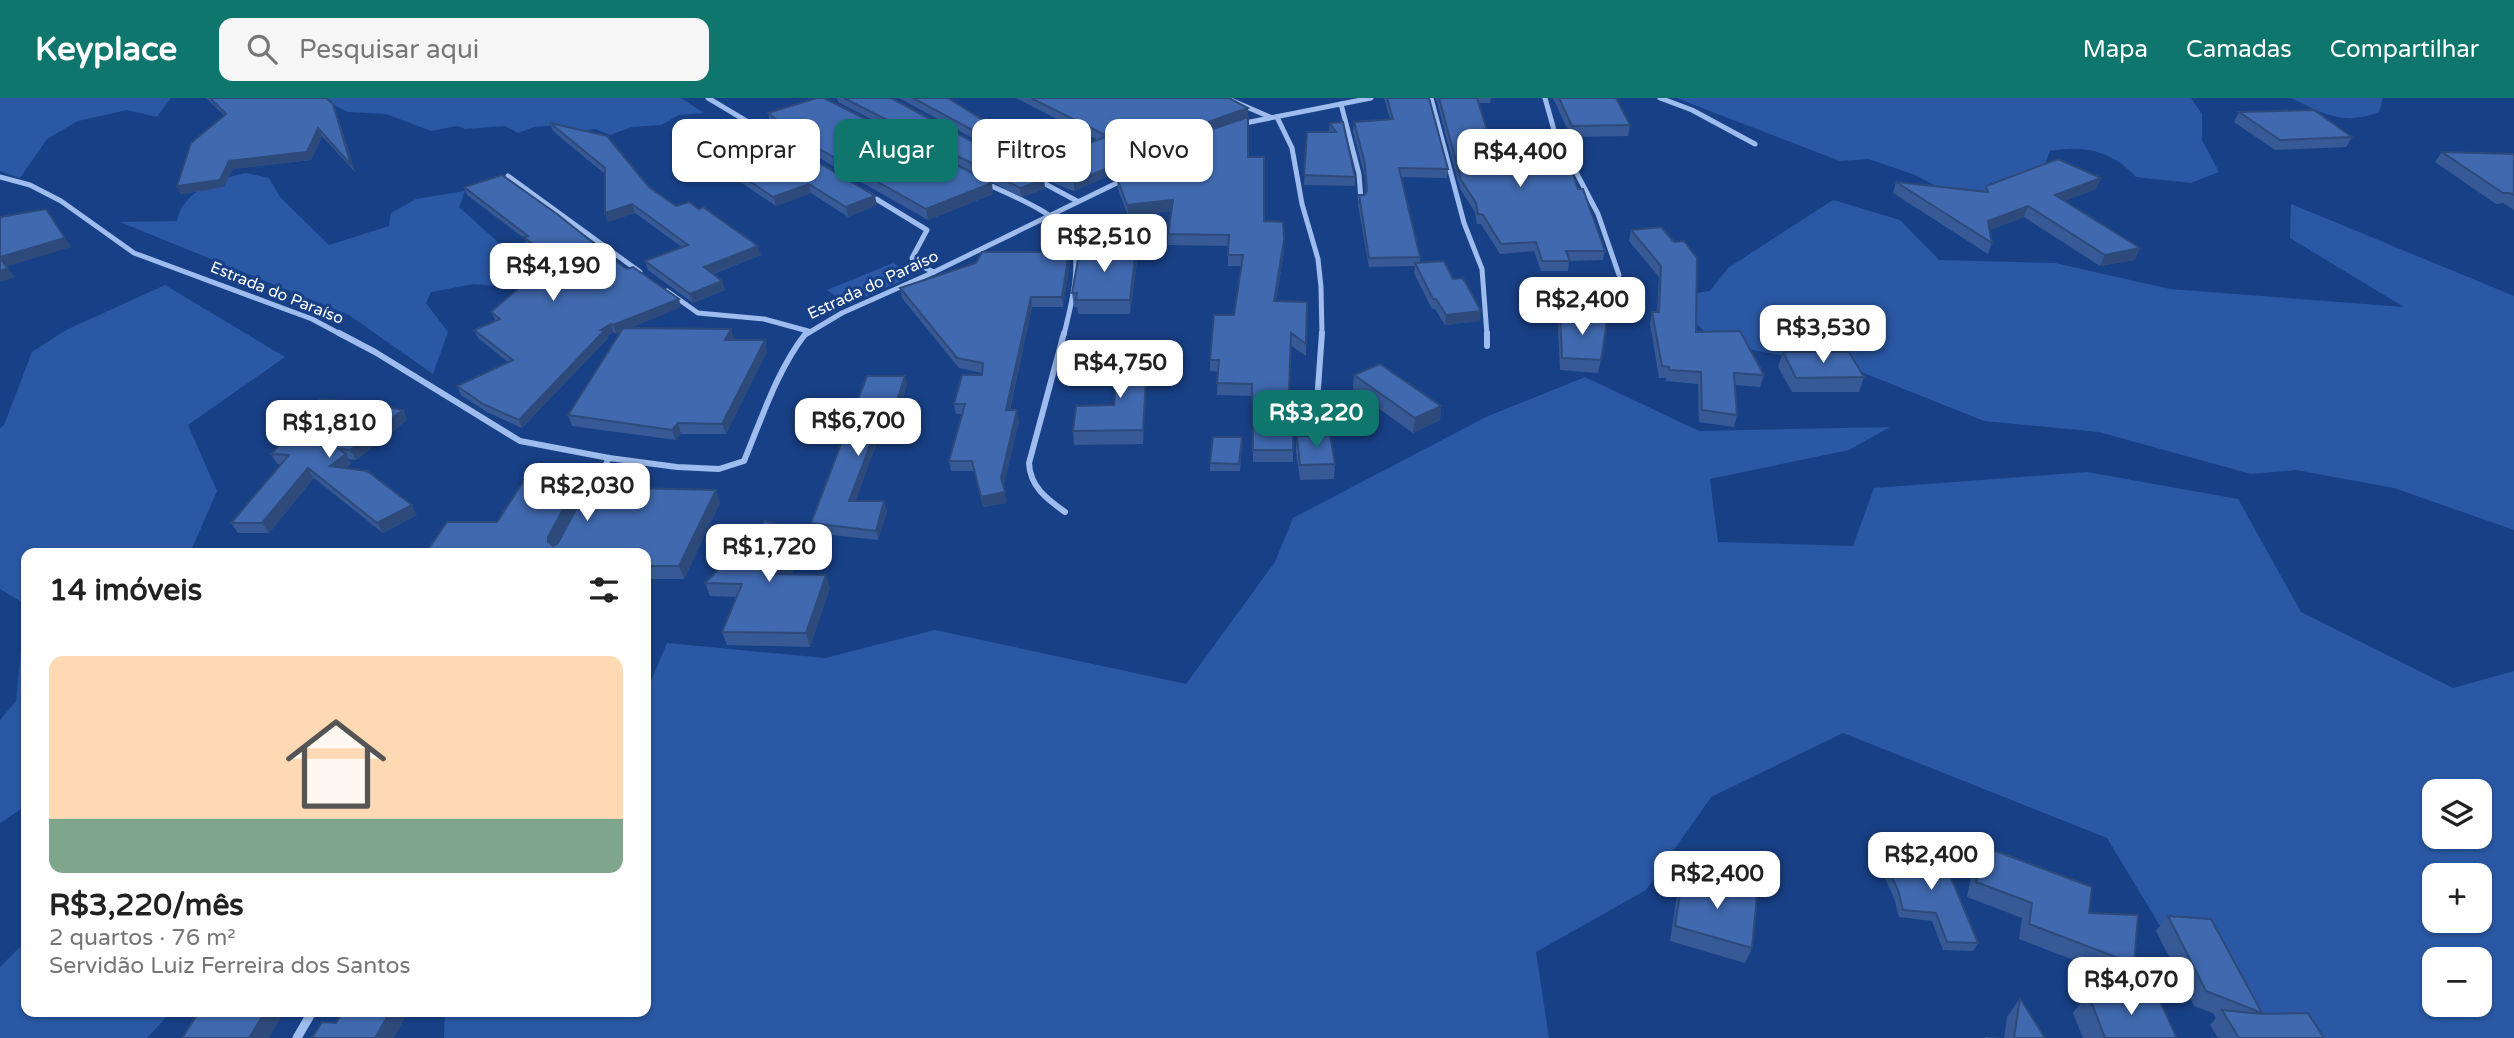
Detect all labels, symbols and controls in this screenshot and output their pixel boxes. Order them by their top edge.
search box [219,18,709,81]
text: Keyplace [35,30,177,69]
icon: search [243,30,281,68]
text: Pesquisar aqui [299,34,479,65]
text: Mapa [2083,35,2148,64]
text: Camadas [2186,35,2292,64]
text: Compartilhar [2330,35,2479,64]
chip: Comprar [672,119,820,182]
chip: Alugar [834,119,958,182]
chip: Filtros [972,119,1091,182]
chip: Novo [1105,119,1213,182]
pin: R$4,400 [1455,130,1585,189]
text: R$4,400 [1473,138,1567,166]
pin: R$2,510 [1039,214,1169,274]
text: R$2,510 [1057,223,1151,251]
pin: R$4,190 [488,244,618,303]
street label: Estrada do Paraíso [804,246,942,324]
text: R$4,190 [506,252,600,280]
street label: Estrada do Paraíso [207,257,347,329]
pin: R$2,400 [1517,278,1647,337]
text: R$2,400 [1535,286,1629,314]
pin: R$3,530 [1758,306,1888,365]
text: R$3,530 [1776,314,1870,342]
pin: R$4,750 [1055,341,1185,400]
text: R$4,750 [1073,349,1167,377]
pin: R$3,220 [1251,390,1381,450]
pin: R$6,700 [793,398,923,458]
text: R$3,220 [1269,399,1363,427]
pin: R$1,810 [264,400,394,460]
text: R$6,700 [811,407,905,435]
text: R$1,810 [282,409,376,437]
pin: R$2,030 [522,464,652,523]
text: R$2,030 [540,472,634,500]
pin: R$1,720 [704,524,834,584]
text: R$1,720 [722,533,816,561]
icon: filters [585,571,623,609]
text: 14 imóveis [49,572,202,609]
icon: home [273,701,399,827]
map controls [2422,779,2492,1017]
button: layers [2422,779,2492,849]
pin: R$2,400 [1866,832,1996,892]
text: R$2,400 [1884,841,1978,869]
pin: R$2,400 [1652,852,1782,911]
text: R$2,400 [1670,860,1764,888]
button: + [2422,863,2492,933]
text: R$3,220/mês [49,887,244,924]
text: 2 quartos · 76 m² [49,924,236,952]
button: − [2422,947,2492,1017]
text: Servidão Luiz Ferreira dos Santos [49,952,411,980]
pin: R$4,070 [2066,958,2196,1017]
text: R$4,070 [2084,966,2178,994]

